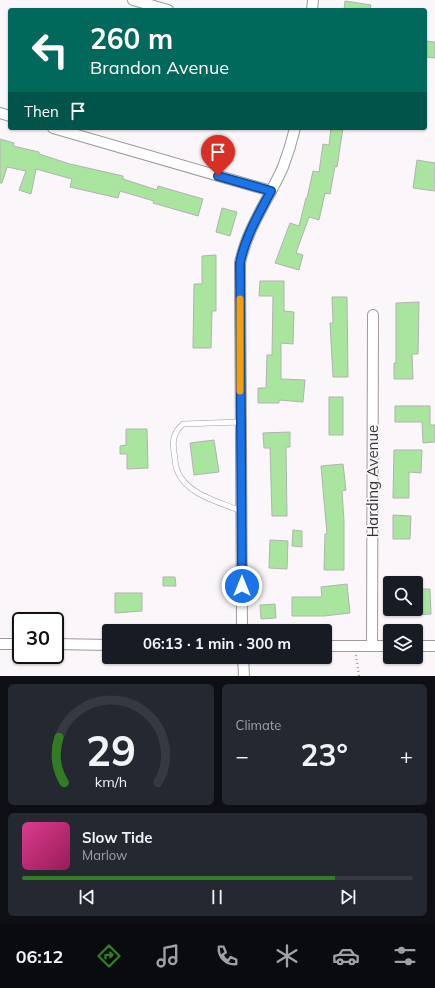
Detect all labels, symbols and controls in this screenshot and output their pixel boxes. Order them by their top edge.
text: 260 m [90,21,173,56]
icon: left [24,24,76,76]
text: Brandon Avenue [90,56,229,79]
icon: arrive [67,100,89,122]
text: Then [24,102,59,121]
pin [201,135,235,176]
icon: arrive [207,141,229,163]
street label: Harding Avenue [363,425,382,537]
position arrow [221,565,263,607]
map controls [383,576,423,664]
button: search [383,576,423,616]
speed limit sign: 30 [12,612,64,664]
button: layers [383,624,423,664]
text: 06:13 · 1 min · 300 m [143,634,291,653]
text: Climate [236,717,281,733]
text: 29 [86,723,136,775]
text: 23° [301,736,348,774]
text: − [236,742,249,770]
text: + [400,742,413,770]
text: km/h [95,772,127,790]
text: Slow Tide [82,828,152,847]
text: Marlow [82,847,127,863]
icon: previous [76,886,98,908]
icon: pause [206,886,228,908]
icon: next [337,886,359,908]
icon: directions [95,942,123,970]
icon: music [154,942,182,970]
icon: phone [213,942,241,970]
icon: climate [273,942,301,970]
icon: car [332,942,360,970]
icon: filters [391,942,419,970]
text: 06:12 [16,945,63,968]

